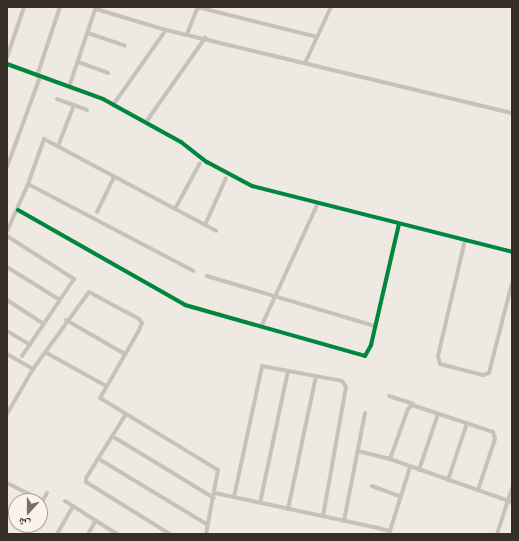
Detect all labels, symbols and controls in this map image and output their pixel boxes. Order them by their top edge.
north arrow [8,493,48,533]
text: ش [16,516,32,531]

